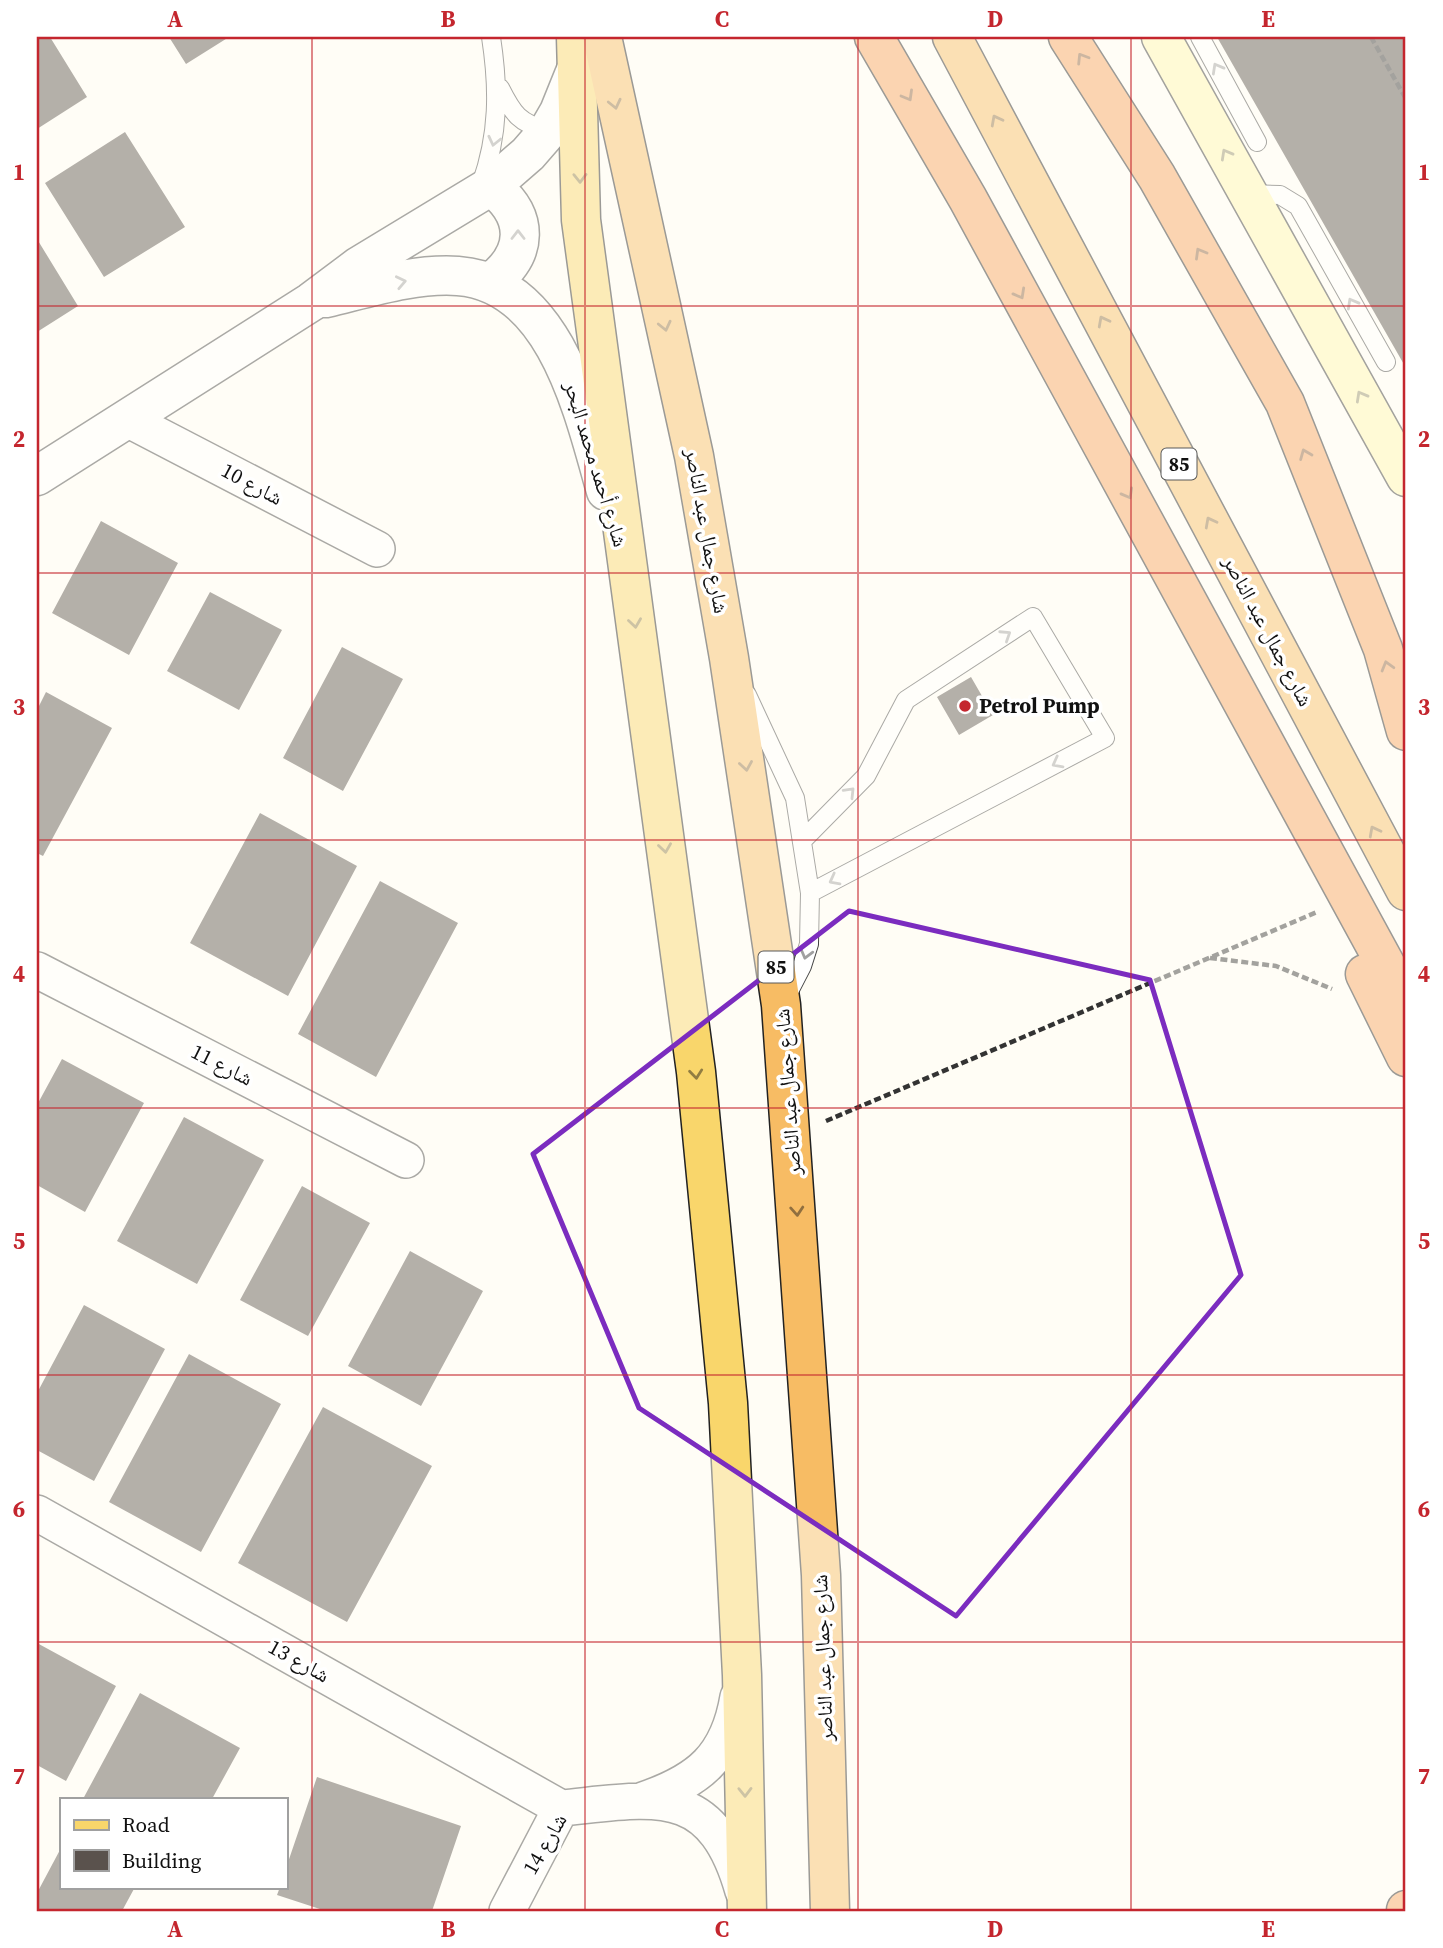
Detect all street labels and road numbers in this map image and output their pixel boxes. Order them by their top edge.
street label: شارع أحمد محمد البحر [557,376,635,550]
street label: شارع جمال عبد الناصر [679,445,736,616]
road number: 85 [1162,449,1196,480]
street label: شارع 10 [216,455,288,512]
street label: شارع جمال عبد الناصر [1216,549,1320,711]
road number: 85 [758,951,794,982]
street label: شارع جمال عبد الناصر [767,1008,808,1177]
street label: شارع 11 [186,1037,258,1092]
street label: شارع جمال عبد الناصر [805,1574,840,1743]
street label: شارع 13 [263,1632,335,1689]
street label: شارع 14 [516,1808,574,1880]

